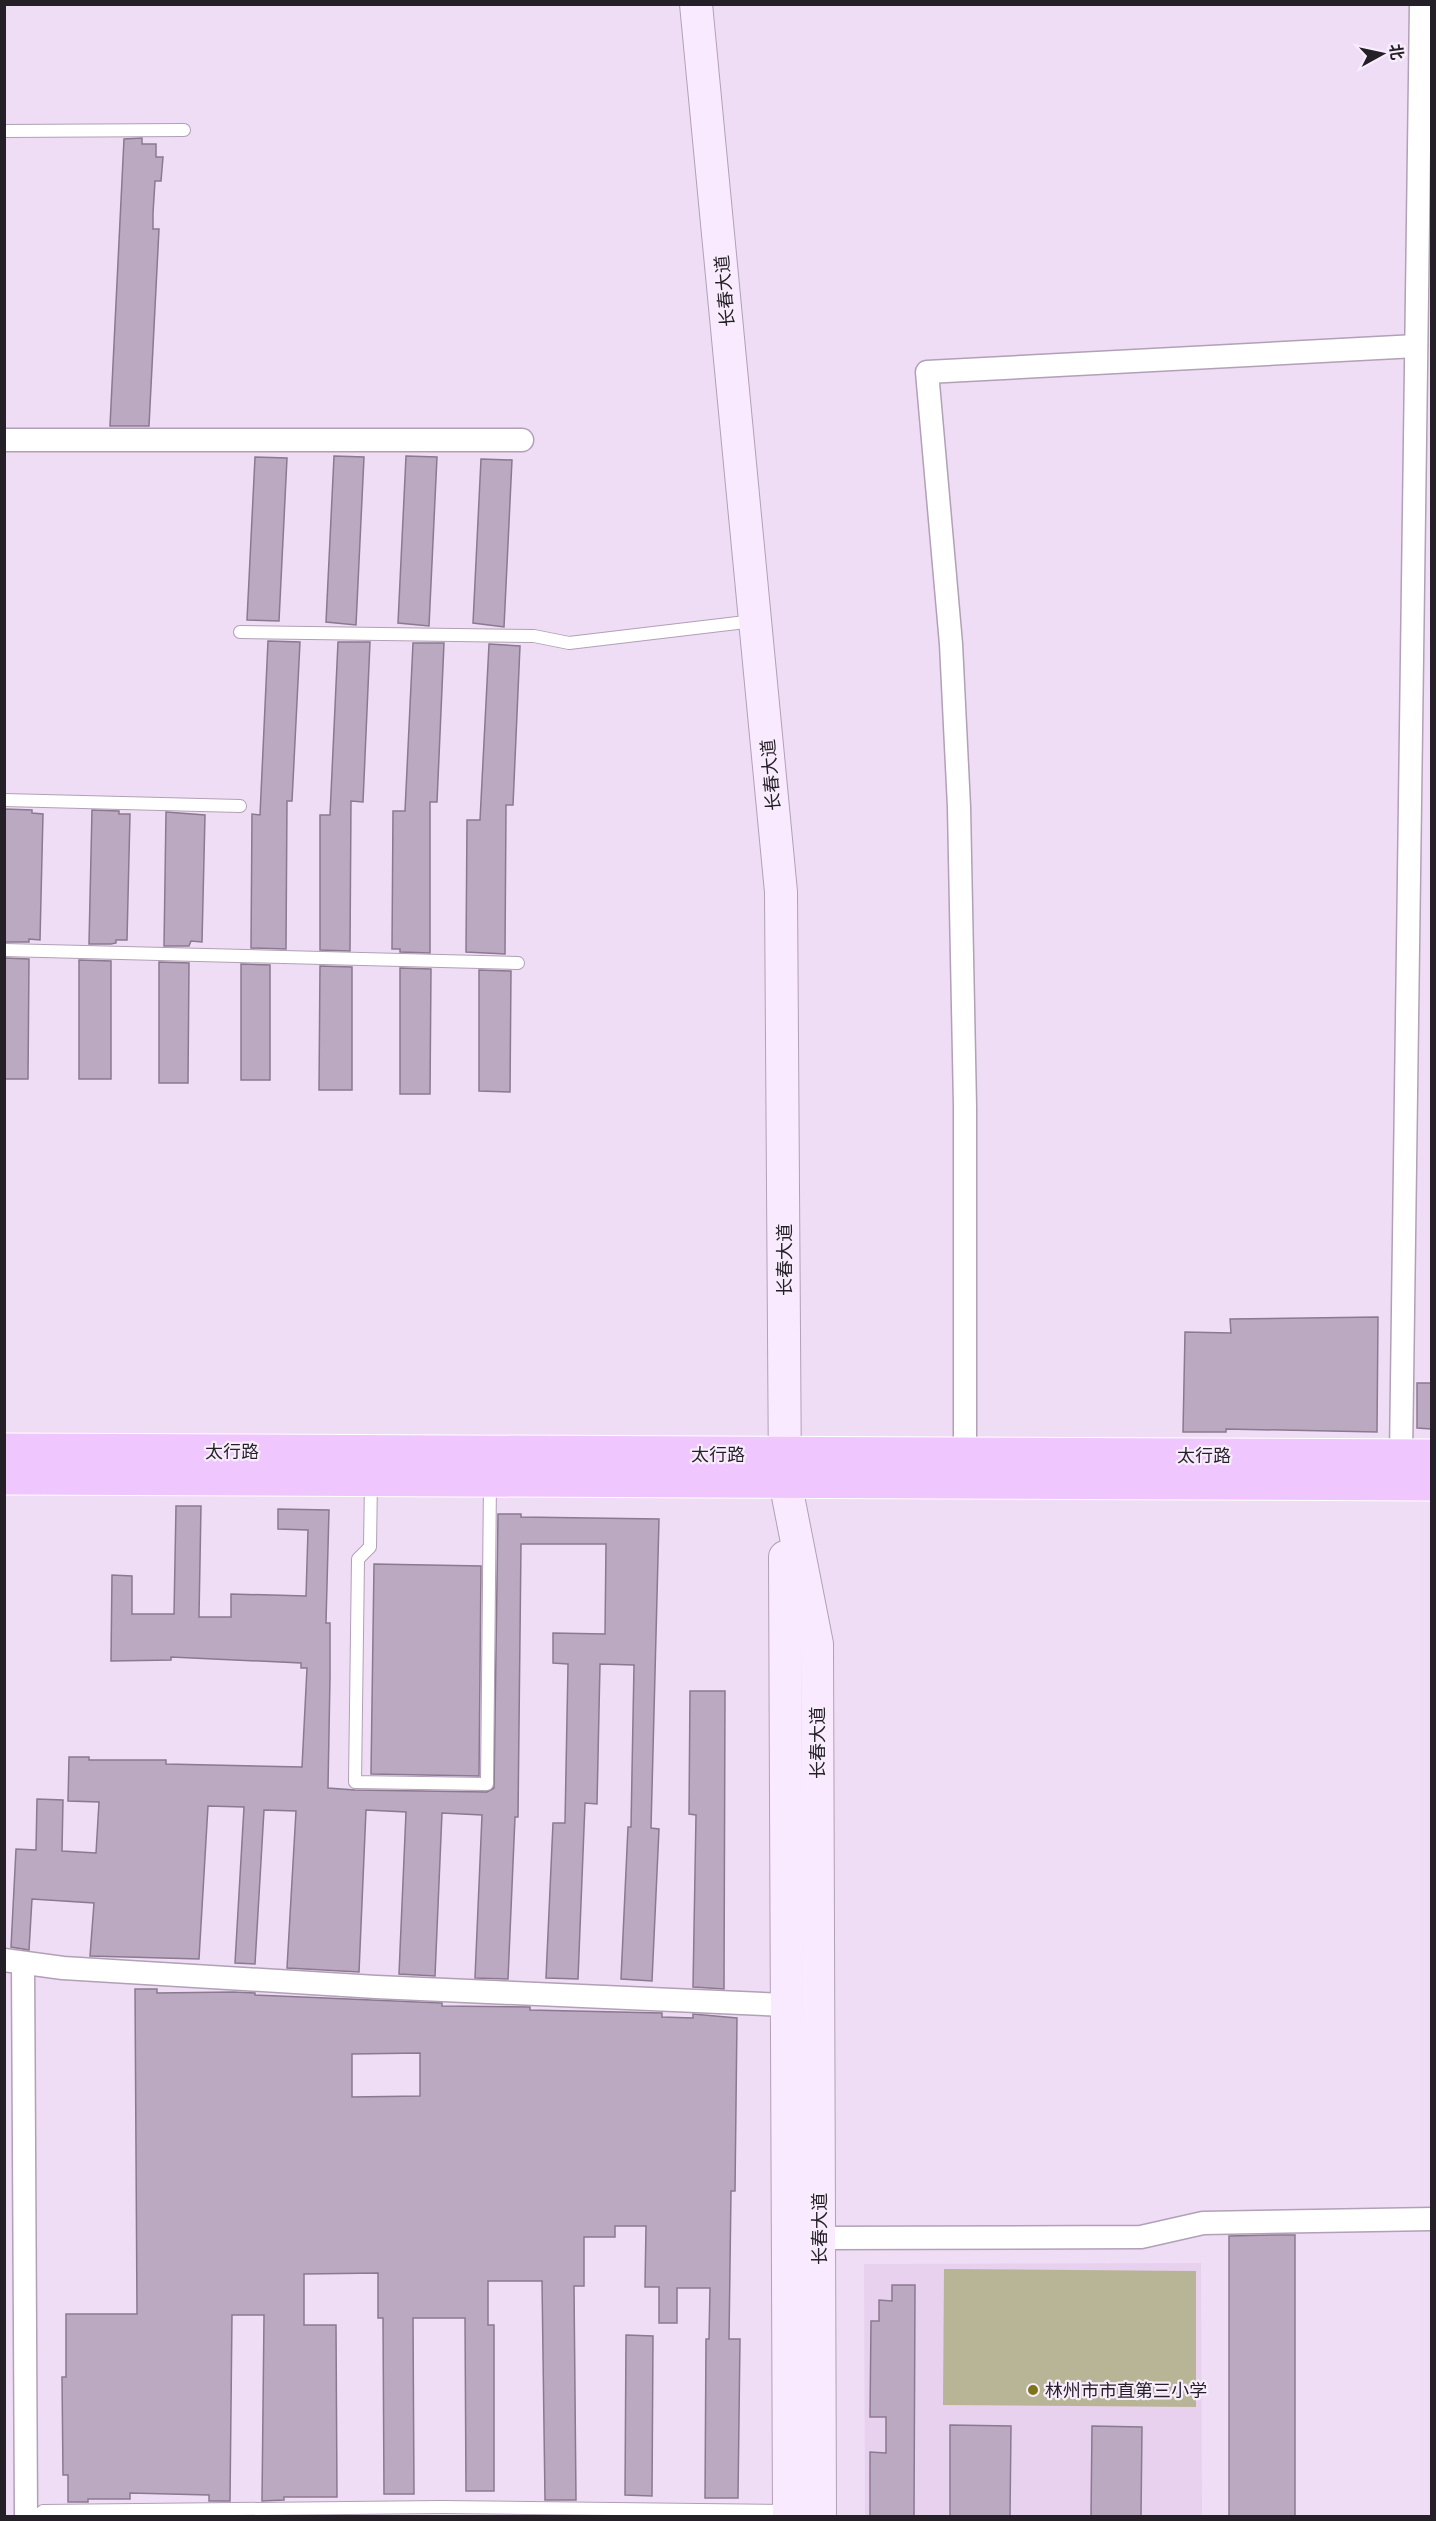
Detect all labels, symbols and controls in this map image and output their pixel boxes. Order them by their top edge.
north arrow [1352,24,1412,84]
text: 北 [1386,42,1409,61]
street label: 长春大道 [709,254,739,328]
street label: 长春大道 [755,738,785,812]
street label: 长春大道 [772,1224,796,1296]
street label: 太行路 [205,1439,259,1463]
street label: 太行路 [691,1442,745,1466]
street label: 太行路 [1177,1443,1231,1467]
street label: 长春大道 [805,1707,829,1779]
street label: 长春大道 [807,2193,831,2265]
place label: 林州市市直第三小学 [1045,2378,1207,2402]
marker: 林州市市直第三小学 [1026,2383,1040,2397]

